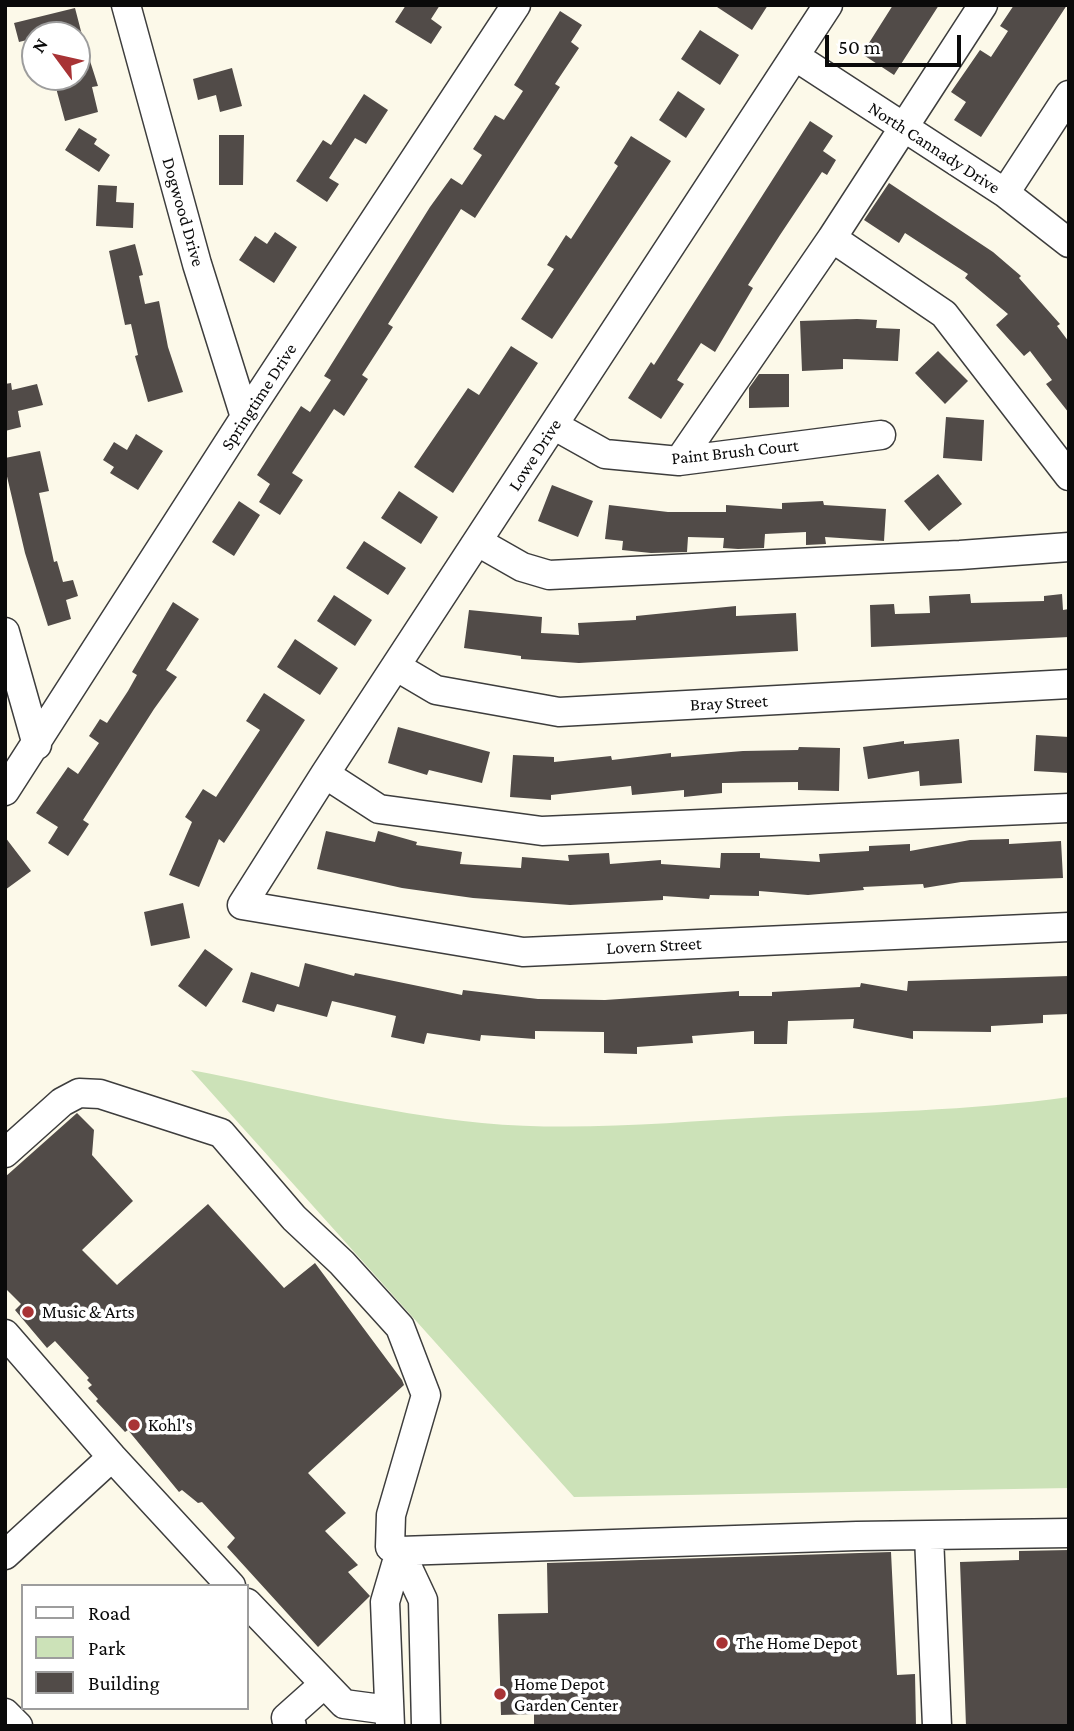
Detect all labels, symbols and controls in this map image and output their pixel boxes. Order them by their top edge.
north arrow [21,21,91,91]
scale bar [829,21,965,65]
text: N [27,34,52,57]
text: 50 m [838,35,881,59]
street label: North Cannady Drive [864,97,1004,199]
street label: Dogwood Drive [157,155,209,269]
street label: Springtime Drive [216,340,302,454]
street label: Lowe Drive [504,415,566,495]
street label: Paint Brush Court [670,435,800,469]
street label: Bray Street [689,690,769,716]
street label: Lovern Street [606,933,702,959]
place label: Music & Arts [42,1301,134,1323]
marker: Music & Arts [20,1304,36,1320]
place label: Kohl's [148,1414,193,1436]
marker: Kohl's [126,1417,142,1433]
legend [21,1584,248,1710]
text: Road [88,1601,131,1625]
place label: The Home Depot [736,1632,857,1654]
marker: The Home Depot [714,1635,730,1651]
text: Park [88,1636,125,1660]
text: Building [88,1671,160,1695]
place label: Home Depot Garden Center [514,1673,618,1716]
marker: Home Depot Garden Center [492,1686,508,1702]

